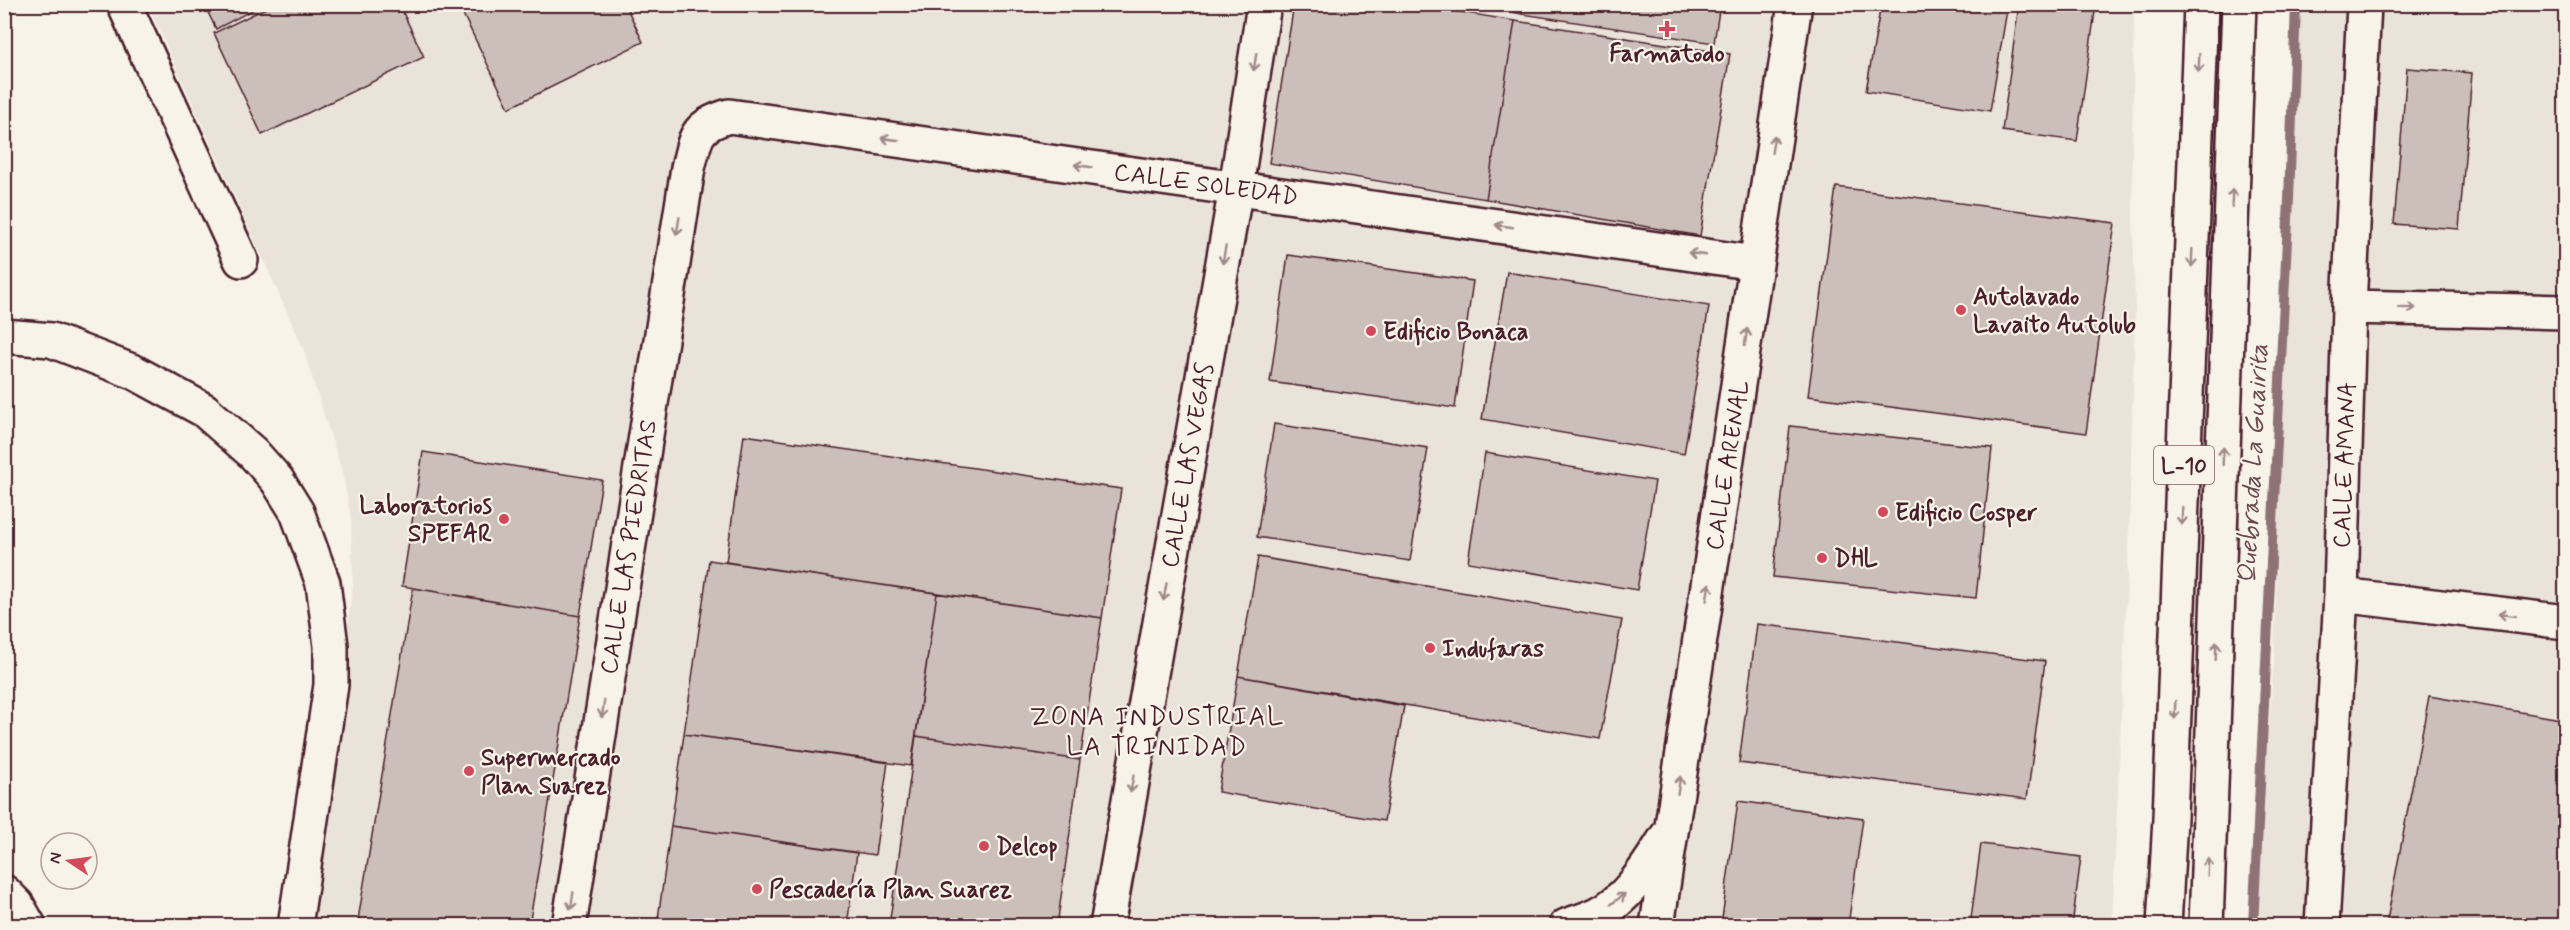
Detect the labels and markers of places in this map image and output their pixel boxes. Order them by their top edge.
marker: Farmatodo [1660,22,1674,36]
place label: Farmatodo [1609,39,1725,70]
place label: Autolavado Lavaito Autolub [1973,282,2136,341]
marker: Autolavado Lavaito Autolub [1954,303,1968,317]
place label: Edificio Bonaca [1383,317,1529,348]
marker: Edificio Bonaca [1364,324,1378,338]
place label: Laboratorios SPEFAR [359,491,493,550]
place label: Edificio Cosper [1895,498,2037,529]
marker: Edificio Cosper [1876,505,1890,519]
marker: Laboratorios SPEFAR [497,512,511,526]
place label: DHL [1834,544,1879,575]
marker: DHL [1815,551,1829,565]
place label: Indufaras [1442,634,1544,665]
marker: Indufaras [1423,641,1437,655]
place label: Supermercado Plan Suarez [481,743,621,802]
marker: Supermercado Plan Suarez [462,764,476,778]
place label: Delcop [996,832,1058,863]
marker: Delcop [977,839,991,853]
place label: Pescadería Plan Suarez [769,875,1012,906]
marker: Pescadería Plan Suarez [750,882,764,896]

